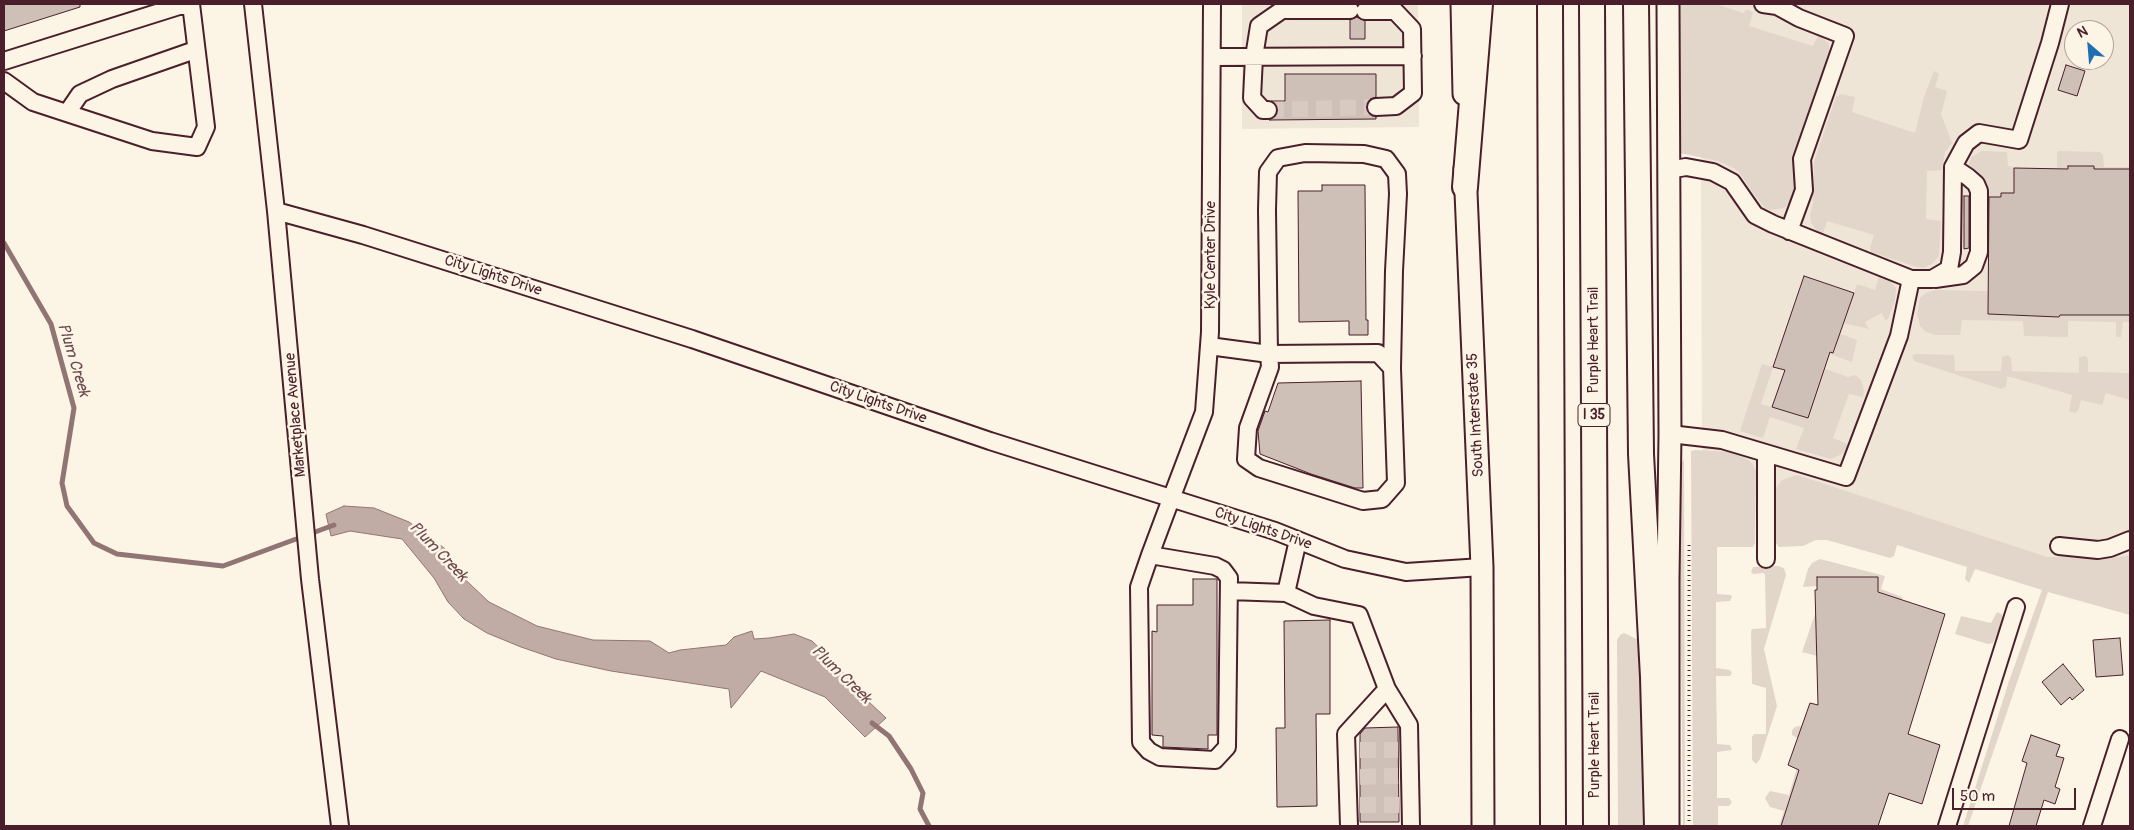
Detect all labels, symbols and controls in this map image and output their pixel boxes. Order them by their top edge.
north arrow [2064,20,2114,70]
text: N [2074,22,2090,42]
street label: Kyle Center Drive [1202,201,1220,309]
street label: City Lights Drive [442,252,544,300]
street label: Purple Heart Trail [1585,287,1603,393]
water label: Plum Creek [53,321,93,399]
street label: Marketplace Avenue [282,352,310,478]
street label: South Interstate 35 [1464,352,1488,478]
street label: City Lights Drive [827,378,929,428]
road number: I 35 [1578,404,1610,426]
street label: City Lights Drive [1212,504,1314,554]
water label: Plum Creek [405,518,471,586]
water label: Plum Creek [807,642,875,708]
street label: Purple Heart Trail [1586,692,1604,798]
scale bar [1954,778,2078,810]
text: 50 m [1960,787,1995,806]

